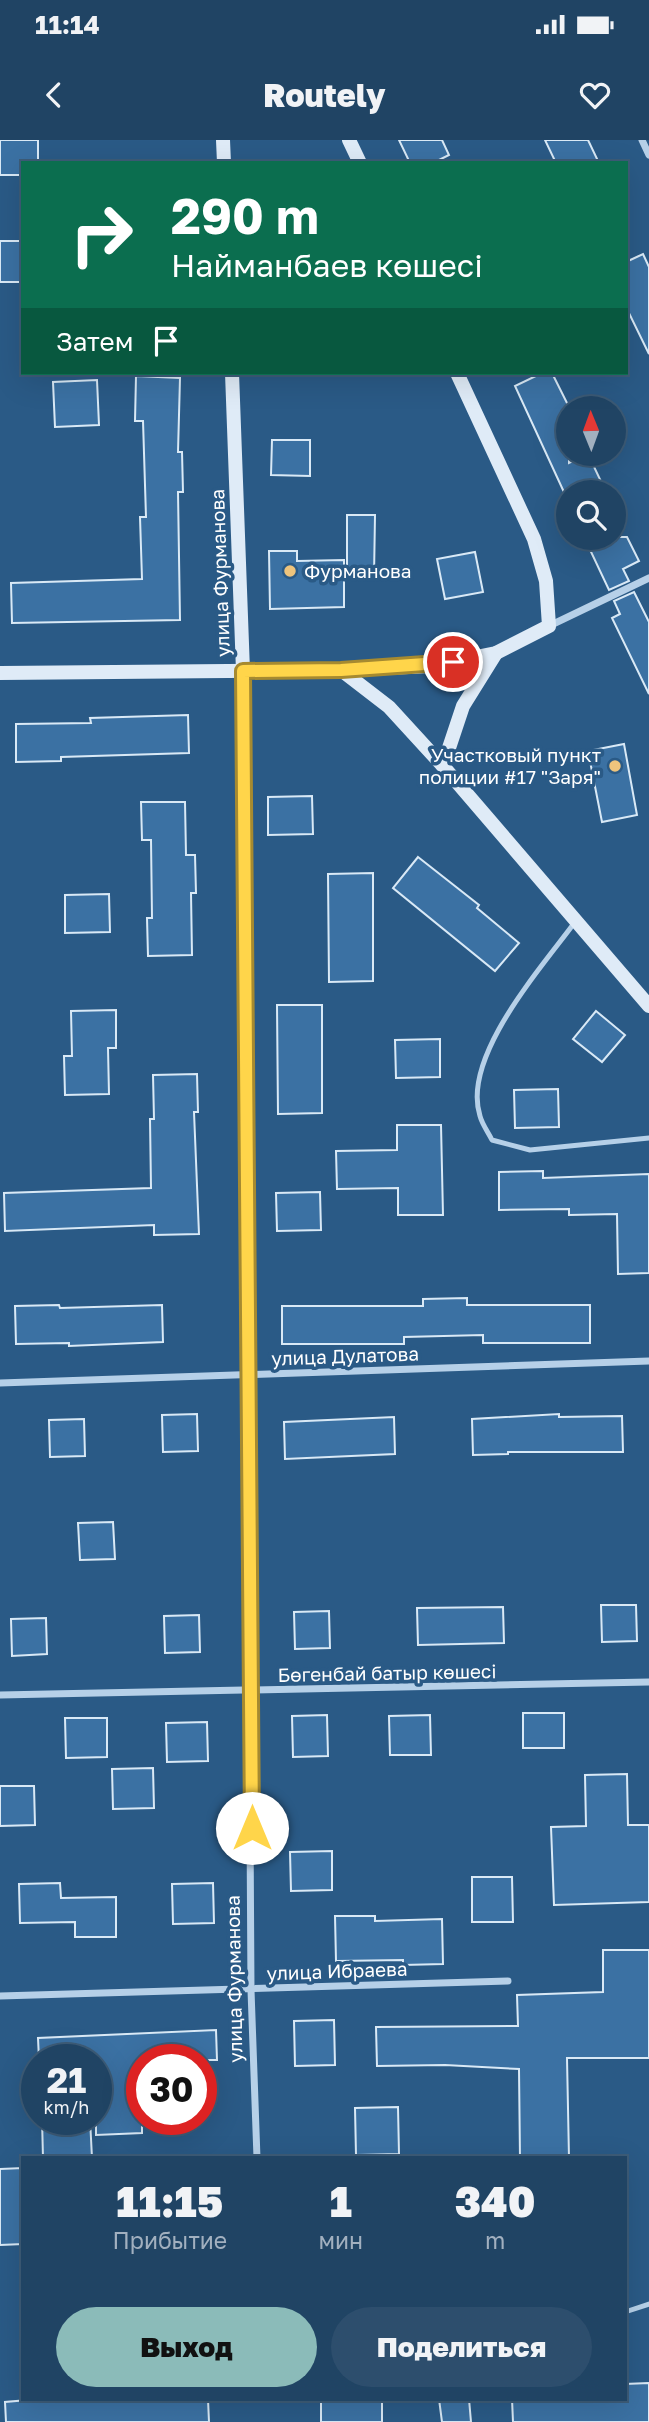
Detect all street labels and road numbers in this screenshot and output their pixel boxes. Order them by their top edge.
street label: улица Фурманова [205,489,234,657]
street label: улица Дулатова [271,1341,419,1370]
street label: Бөгенбай батыр көшесі [277,1659,497,1686]
street label: улица Фурманова [221,1895,246,2063]
street label: улица Ибраева [266,1957,408,1984]

